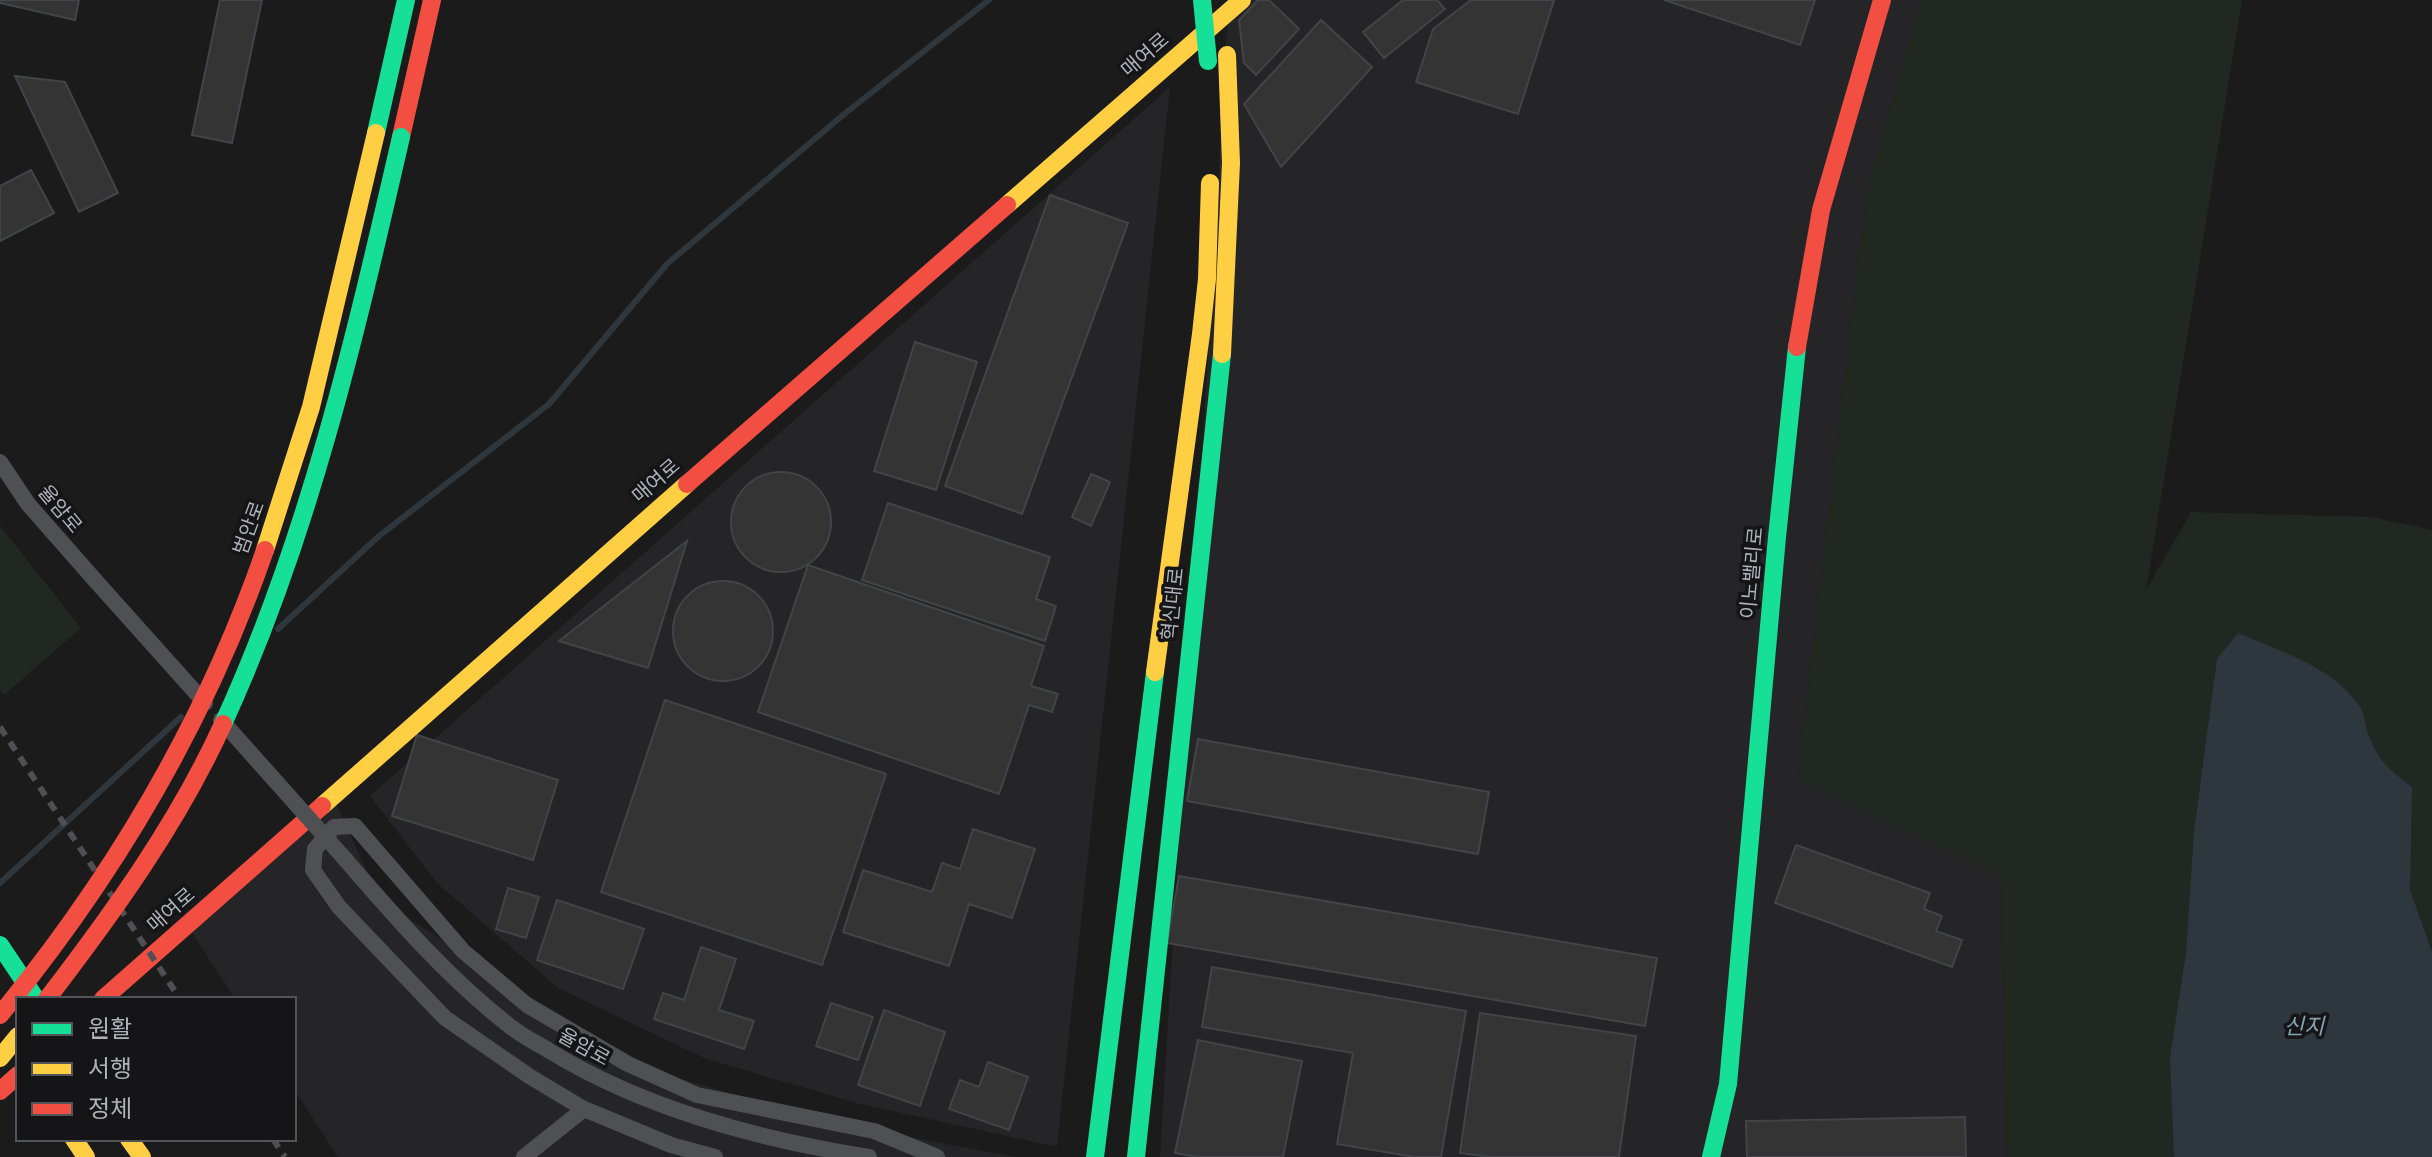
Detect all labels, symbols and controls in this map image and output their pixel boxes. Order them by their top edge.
street label: 매여로 [1115,27,1175,83]
street label: 매여로 [626,453,686,509]
street label: 율암로 [32,479,88,539]
street label: 범안로 [227,497,271,559]
street label: 이노밸리로 [1735,526,1769,620]
street label: 혁신대로 [1156,566,1190,642]
street label: 매여로 [141,882,201,938]
legend [16,997,296,1141]
water label: 신지 [2284,1012,2326,1042]
text: 원활 [88,1013,132,1045]
street label: 율암로 [553,1022,615,1072]
text: 서행 [88,1053,132,1085]
text: 정체 [88,1093,132,1125]

